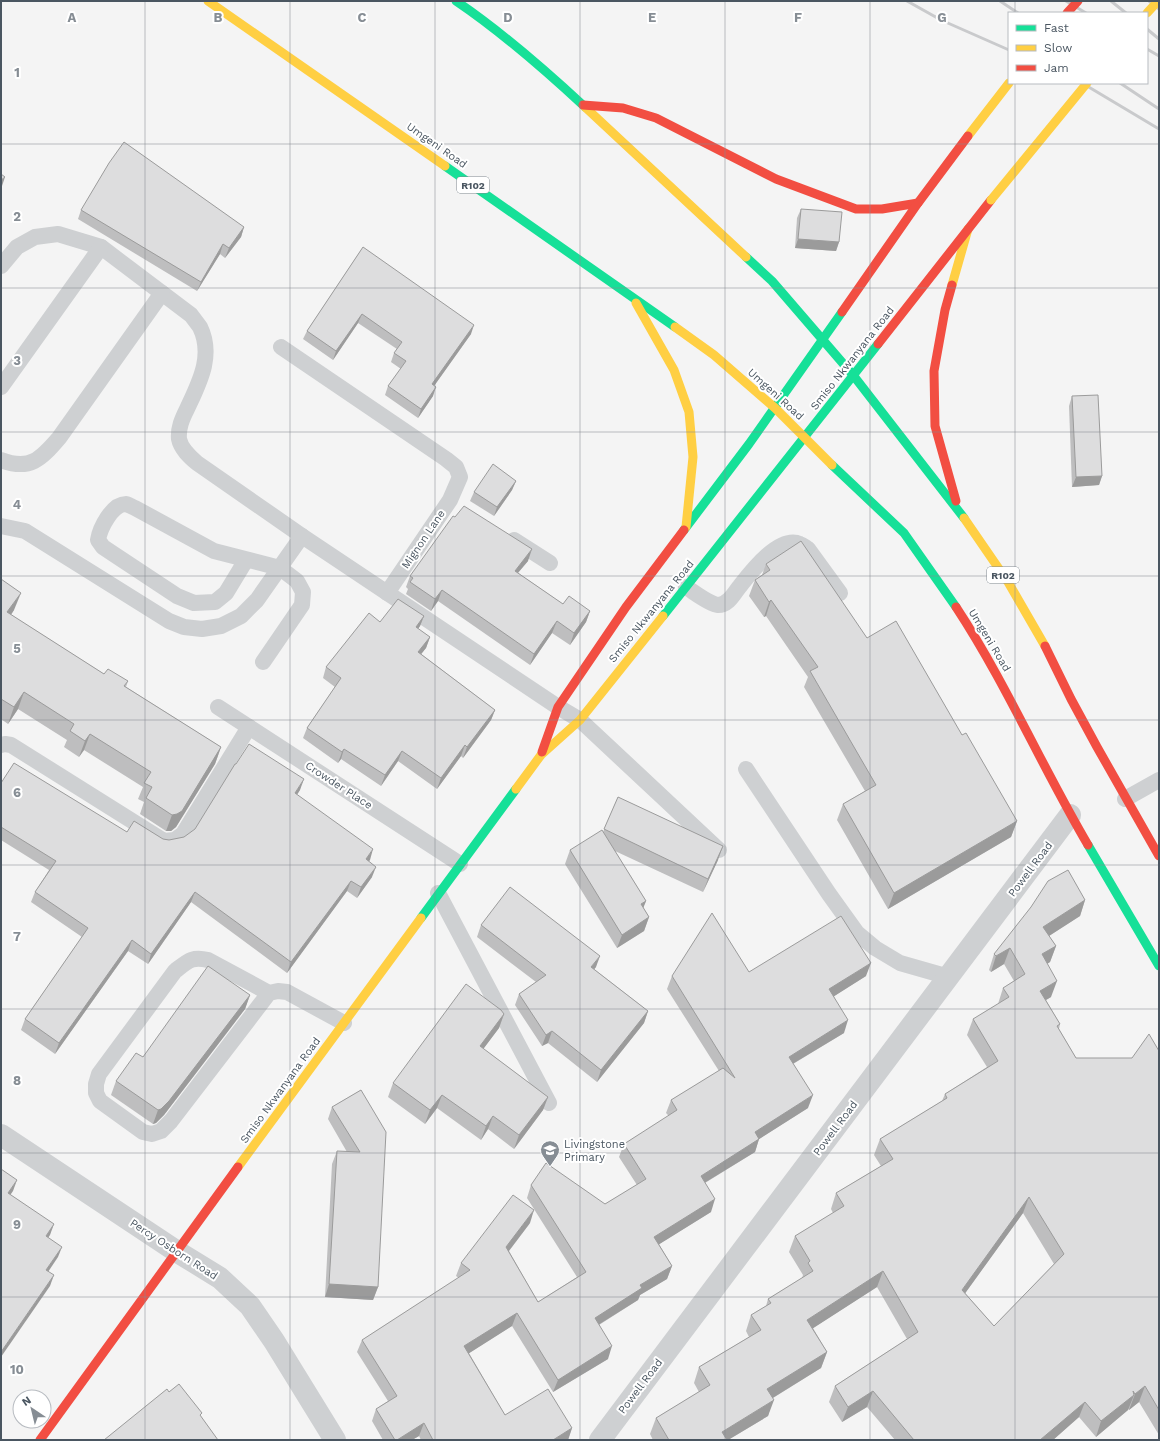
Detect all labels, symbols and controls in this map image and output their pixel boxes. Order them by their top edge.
text: A [68,10,77,25]
text: B [214,10,223,25]
text: C [358,10,367,25]
text: D [503,10,513,25]
text: E [648,10,656,25]
text: F [794,10,802,25]
text: G [937,10,947,25]
legend [1008,12,1148,84]
text: Fast [1044,21,1069,35]
text: Slow [1044,41,1072,55]
text: Jam [1044,61,1069,75]
text: 1 [14,65,20,80]
street label: Umgeni Road [404,120,469,171]
road number: R102 [457,177,489,193]
text: 2 [13,209,21,224]
street label: Smiso Nkwanyana Road [808,304,897,413]
text: 3 [13,353,21,368]
street label: Umgeni Road [745,366,806,423]
text: 4 [13,497,22,512]
street label: Mignon Lane [399,507,448,571]
street label: Smiso Nkwanyana Road [606,558,697,665]
road number: R102 [987,567,1019,583]
street label: Umgeni Road [966,607,1013,674]
text: 5 [13,641,21,656]
street label: Crowder Place [303,759,375,812]
text: 6 [13,785,21,800]
street label: Powell Road [1006,839,1055,899]
text: 7 [13,929,21,944]
street label: Smiso Nkwanyana Road [238,1035,323,1146]
text: 8 [13,1073,21,1088]
street label: Powell Road [811,1098,860,1158]
place label: Livingstone Primary [564,1138,625,1164]
school or university icon: Livingstone Primary [539,1139,561,1167]
street label: Percy Osborn Road [128,1216,220,1283]
text: 9 [13,1217,21,1232]
street label: Powell Road [616,1356,665,1416]
text: 10 [10,1362,24,1377]
north arrow [12,1389,52,1429]
text: N [19,1394,34,1409]

